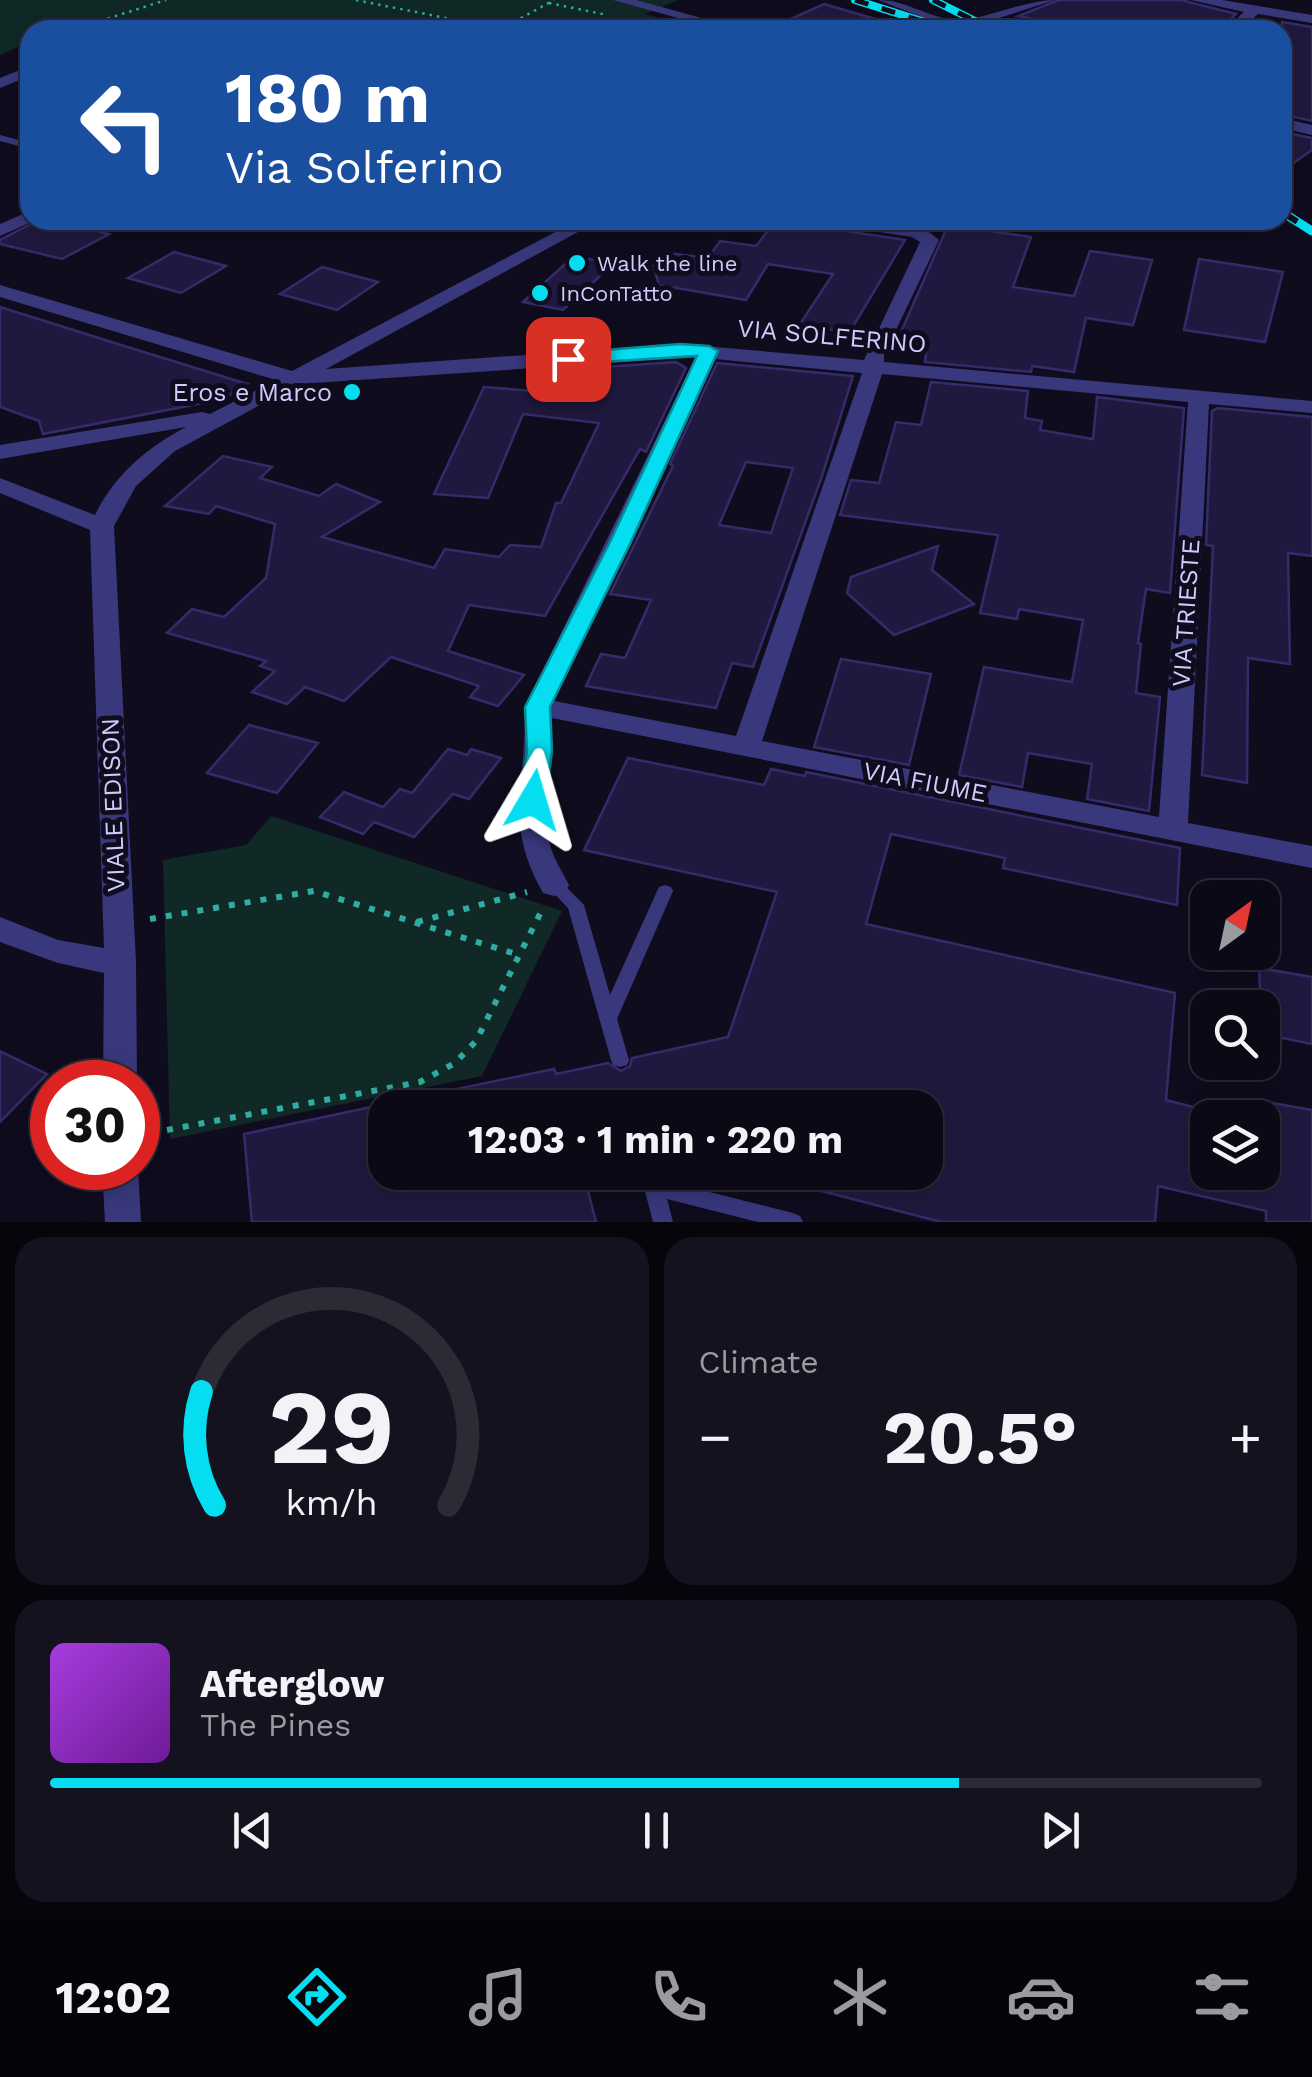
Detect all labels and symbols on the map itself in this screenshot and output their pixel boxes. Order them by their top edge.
place label: Walk the line [597,251,737,276]
marker: Walk the line [566,252,588,274]
place label: InConTatto [560,281,673,306]
marker: InConTatto [529,282,551,304]
street label: VIA SOLFERINO [736,313,928,359]
pin [526,317,611,402]
place label: Eros e Marco [172,378,332,407]
marker: Eros e Marco [341,381,363,403]
street label: VIA TRIESTE [1166,538,1206,688]
street label: VIALE EDISON [95,718,131,892]
position arrow [481,748,585,852]
street label: VIA FIUME [861,756,989,808]
north arrow [1190,880,1280,970]
speed limit sign: 30 [30,1060,160,1190]

